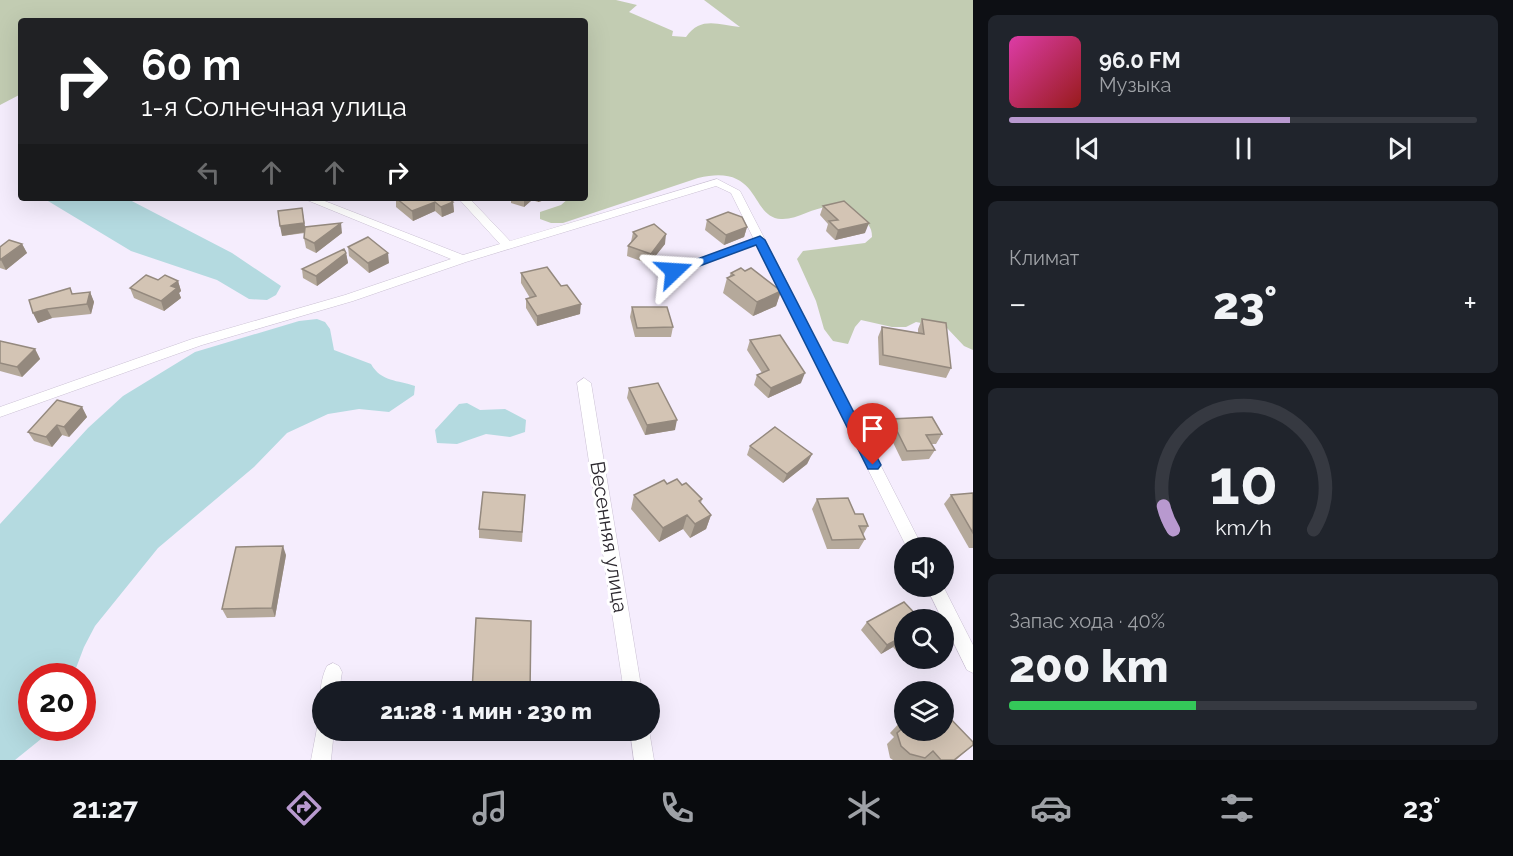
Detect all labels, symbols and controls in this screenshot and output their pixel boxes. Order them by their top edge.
text: 60 m [141,41,241,90]
icon: right [42,42,120,120]
text: 96.0 FM [1099,47,1181,73]
text: Музыка [1099,73,1171,97]
text: 1-я Солнечная улица [141,91,407,122]
icon: previous [1071,132,1104,165]
icon: pause [1227,132,1260,165]
icon: next [1383,132,1416,165]
icon: left [192,156,225,189]
icon: ahead [255,156,288,189]
icon: ahead [318,156,351,189]
icon: right [381,156,414,189]
position arrow [642,239,706,303]
text: Климат [1009,246,1079,270]
text: 23° [1213,277,1277,330]
text: − [1009,284,1027,323]
text: + [1463,284,1477,323]
pin [847,403,898,465]
icon: arrive [856,412,889,445]
text: 10 [1208,445,1278,519]
street label: Весенняя улица [585,460,633,614]
text: km/h [1215,516,1271,541]
map controls [894,537,954,741]
button: sound [894,537,954,597]
button: search [894,609,954,669]
text: Запас хода · 40% [1009,609,1165,633]
text: 200 km [1009,640,1169,693]
speed limit sign: 20 [18,663,96,741]
button: layers [894,681,954,741]
text: 21:28 · 1 мин · 230 m [380,698,592,724]
icon: directions [283,787,325,829]
icon: music [469,787,511,829]
icon: phone [656,787,698,829]
icon: climate [843,787,885,829]
icon: car [1030,787,1072,829]
icon: filters [1216,787,1258,829]
text: 21:27 [72,793,138,824]
text: 23° [1403,793,1441,824]

